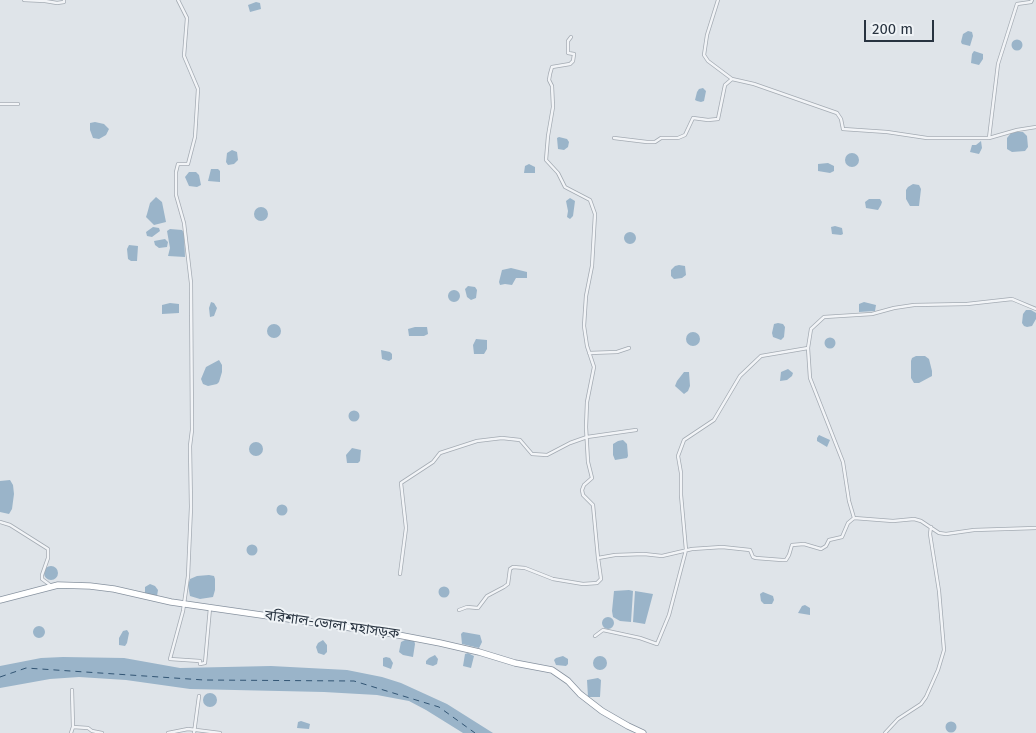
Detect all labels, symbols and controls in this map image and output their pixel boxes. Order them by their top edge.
scale bar [866,10,936,42]
text: 200 m [872,20,913,38]
street label: বরিশাল-ভোলা মহাসড়ক [264,607,400,643]

